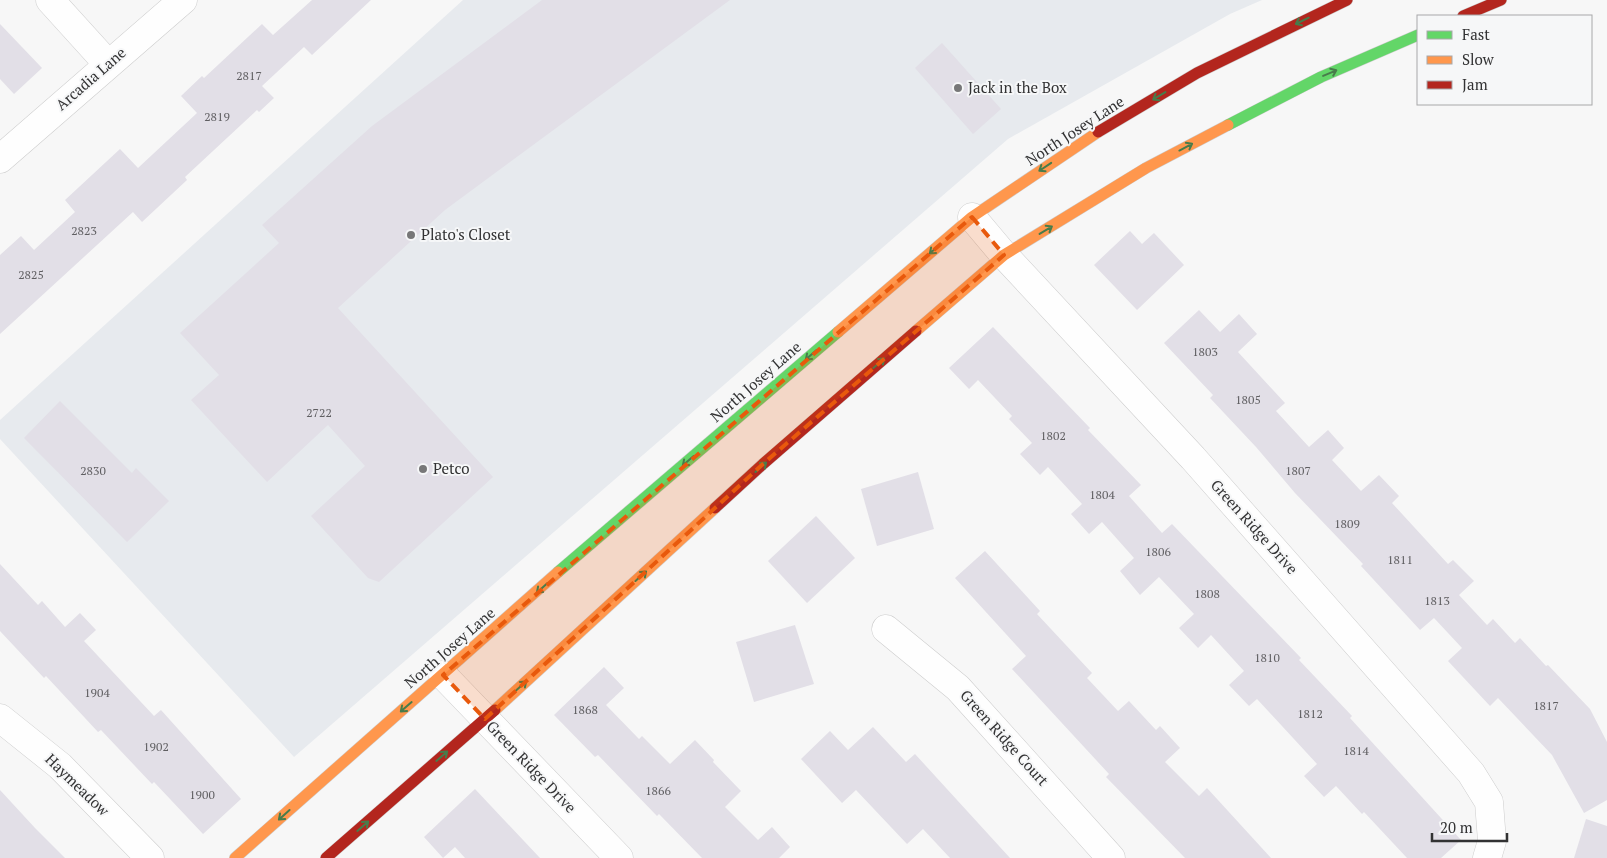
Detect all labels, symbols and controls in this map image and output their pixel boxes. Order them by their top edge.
legend [1417,15,1592,105]
one-way arrow [1295,16,1310,26]
text: Fast [1462,24,1490,44]
street label: Arcadia Lane [51,42,130,114]
text: Slow [1462,49,1495,69]
house number: 2817 [236,68,262,83]
one-way arrow [1322,68,1338,77]
text: Jam [1462,74,1488,94]
place label: Jack in the Box [968,77,1067,97]
marker: Jack in the Box [952,82,964,94]
street label: North Josey Lane [1021,91,1128,170]
one-way arrow [1152,91,1166,101]
house number: 2819 [204,109,230,124]
one-way arrow [1178,142,1193,152]
one-way arrow [1039,162,1053,172]
house number: 2823 [71,223,97,238]
place label: Plato's Closet [421,224,511,244]
one-way arrow [1038,224,1052,234]
marker: Plato's Closet [405,229,417,241]
one-way arrow [928,243,941,255]
house number: 2825 [18,267,44,282]
street label: North Josey Lane [706,336,805,426]
house number: 1803 [1192,344,1218,359]
one-way arrow [805,349,818,361]
one-way arrow [873,358,886,369]
house number: 1805 [1235,392,1261,407]
house number: 2722 [306,405,332,420]
house number: 1802 [1040,428,1066,443]
one-way arrow [681,455,694,466]
place label: Petco [433,458,470,478]
one-way arrow [754,461,767,472]
house number: 2830 [80,463,106,478]
marker: Petco [417,463,429,475]
house number: 1807 [1285,463,1311,478]
street label: Green Ridge Drive [1207,475,1303,578]
house number: 1804 [1089,487,1115,502]
house number: 1809 [1334,516,1360,531]
house number: 1806 [1145,544,1171,559]
house number: 1811 [1387,552,1413,567]
one-way arrow [634,570,647,582]
one-way arrow [535,582,548,593]
house number: 1808 [1194,586,1220,601]
house number: 1813 [1424,593,1450,608]
street label: North Josey Lane [400,602,499,692]
house number: 1810 [1254,650,1280,665]
one-way arrow [514,680,527,692]
house number: 1904 [84,685,110,700]
street label: Green Ridge Court [956,685,1054,790]
house number: 1817 [1533,698,1559,713]
one-way arrow [400,701,413,713]
house number: 1868 [572,702,598,717]
house number: 1812 [1297,706,1323,721]
street label: Green Ridge Drive [483,716,581,817]
house number: 1902 [143,739,169,754]
house number: 1814 [1343,743,1369,758]
street label: Haymeadow [41,749,115,821]
one-way arrow [435,751,448,762]
house number: 1866 [645,783,671,798]
house number: 1900 [189,787,215,802]
one-way arrow [278,809,291,821]
scale bar [1432,810,1507,842]
text: 20 m [1440,817,1473,837]
one-way arrow [356,820,369,832]

